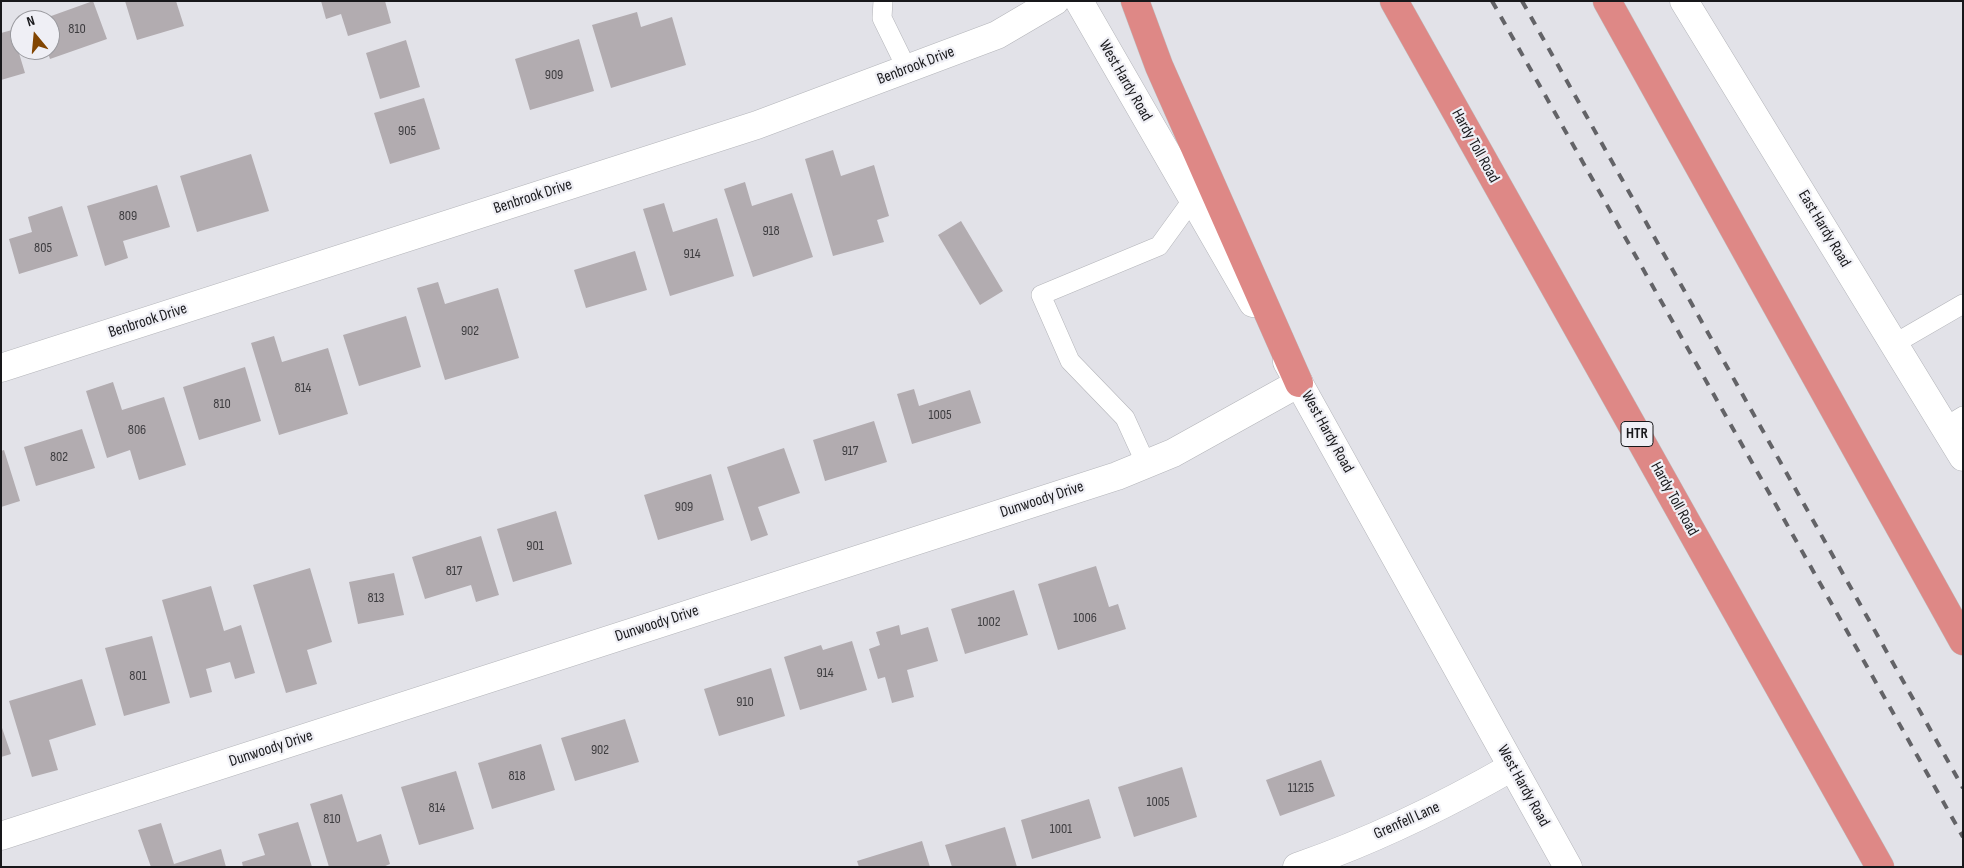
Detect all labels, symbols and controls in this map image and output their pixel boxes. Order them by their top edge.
north arrow [10,10,60,60]
text: N [25,12,37,30]
house number: 810 [68,21,86,37]
street label: West Hardy Road [1094,37,1156,125]
street label: Benbrook Drive [875,42,957,90]
house number: 909 [545,67,563,83]
street label: Hardy Toll Road [1447,106,1503,186]
house number: 905 [398,123,416,139]
street label: Benbrook Drive [491,175,575,219]
street label: East Hardy Road [1794,187,1854,271]
house number: 809 [119,208,137,224]
house number: 918 [762,223,780,239]
house number: 805 [34,240,52,256]
house number: 914 [684,246,700,262]
street label: Benbrook Drive [106,299,190,343]
house number: 902 [461,323,479,339]
house number: 814 [295,380,311,396]
street label: West Hardy Road [1297,388,1357,476]
house number: 810 [213,396,231,412]
house number: 1005 [928,407,952,423]
house number: 806 [128,422,146,438]
road number: HTR [1621,422,1653,446]
house number: 917 [842,443,858,459]
house number: 802 [50,449,68,465]
street label: Hardy Toll Road [1646,459,1702,539]
street label: Dunwoody Drive [998,477,1086,523]
house number: 909 [675,499,693,515]
house number: 901 [526,538,544,554]
house number: 817 [446,563,462,579]
house number: 813 [368,590,384,606]
street label: Dunwoody Drive [613,601,701,647]
house number: 1006 [1073,610,1097,626]
house number: 1002 [977,614,1001,630]
house number: 914 [817,665,833,681]
house number: 801 [129,668,147,684]
house number: 910 [736,694,754,710]
street label: Dunwoody Drive [227,726,315,772]
house number: 902 [591,742,609,758]
street label: West Hardy Road [1493,742,1553,830]
house number: 818 [508,768,526,784]
house number: 11215 [1288,780,1314,796]
house number: 1005 [1146,794,1170,810]
street label: Grenfell Lane [1371,798,1443,844]
house number: 814 [429,800,445,816]
house number: 810 [323,811,341,827]
house number: 1001 [1050,821,1072,837]

